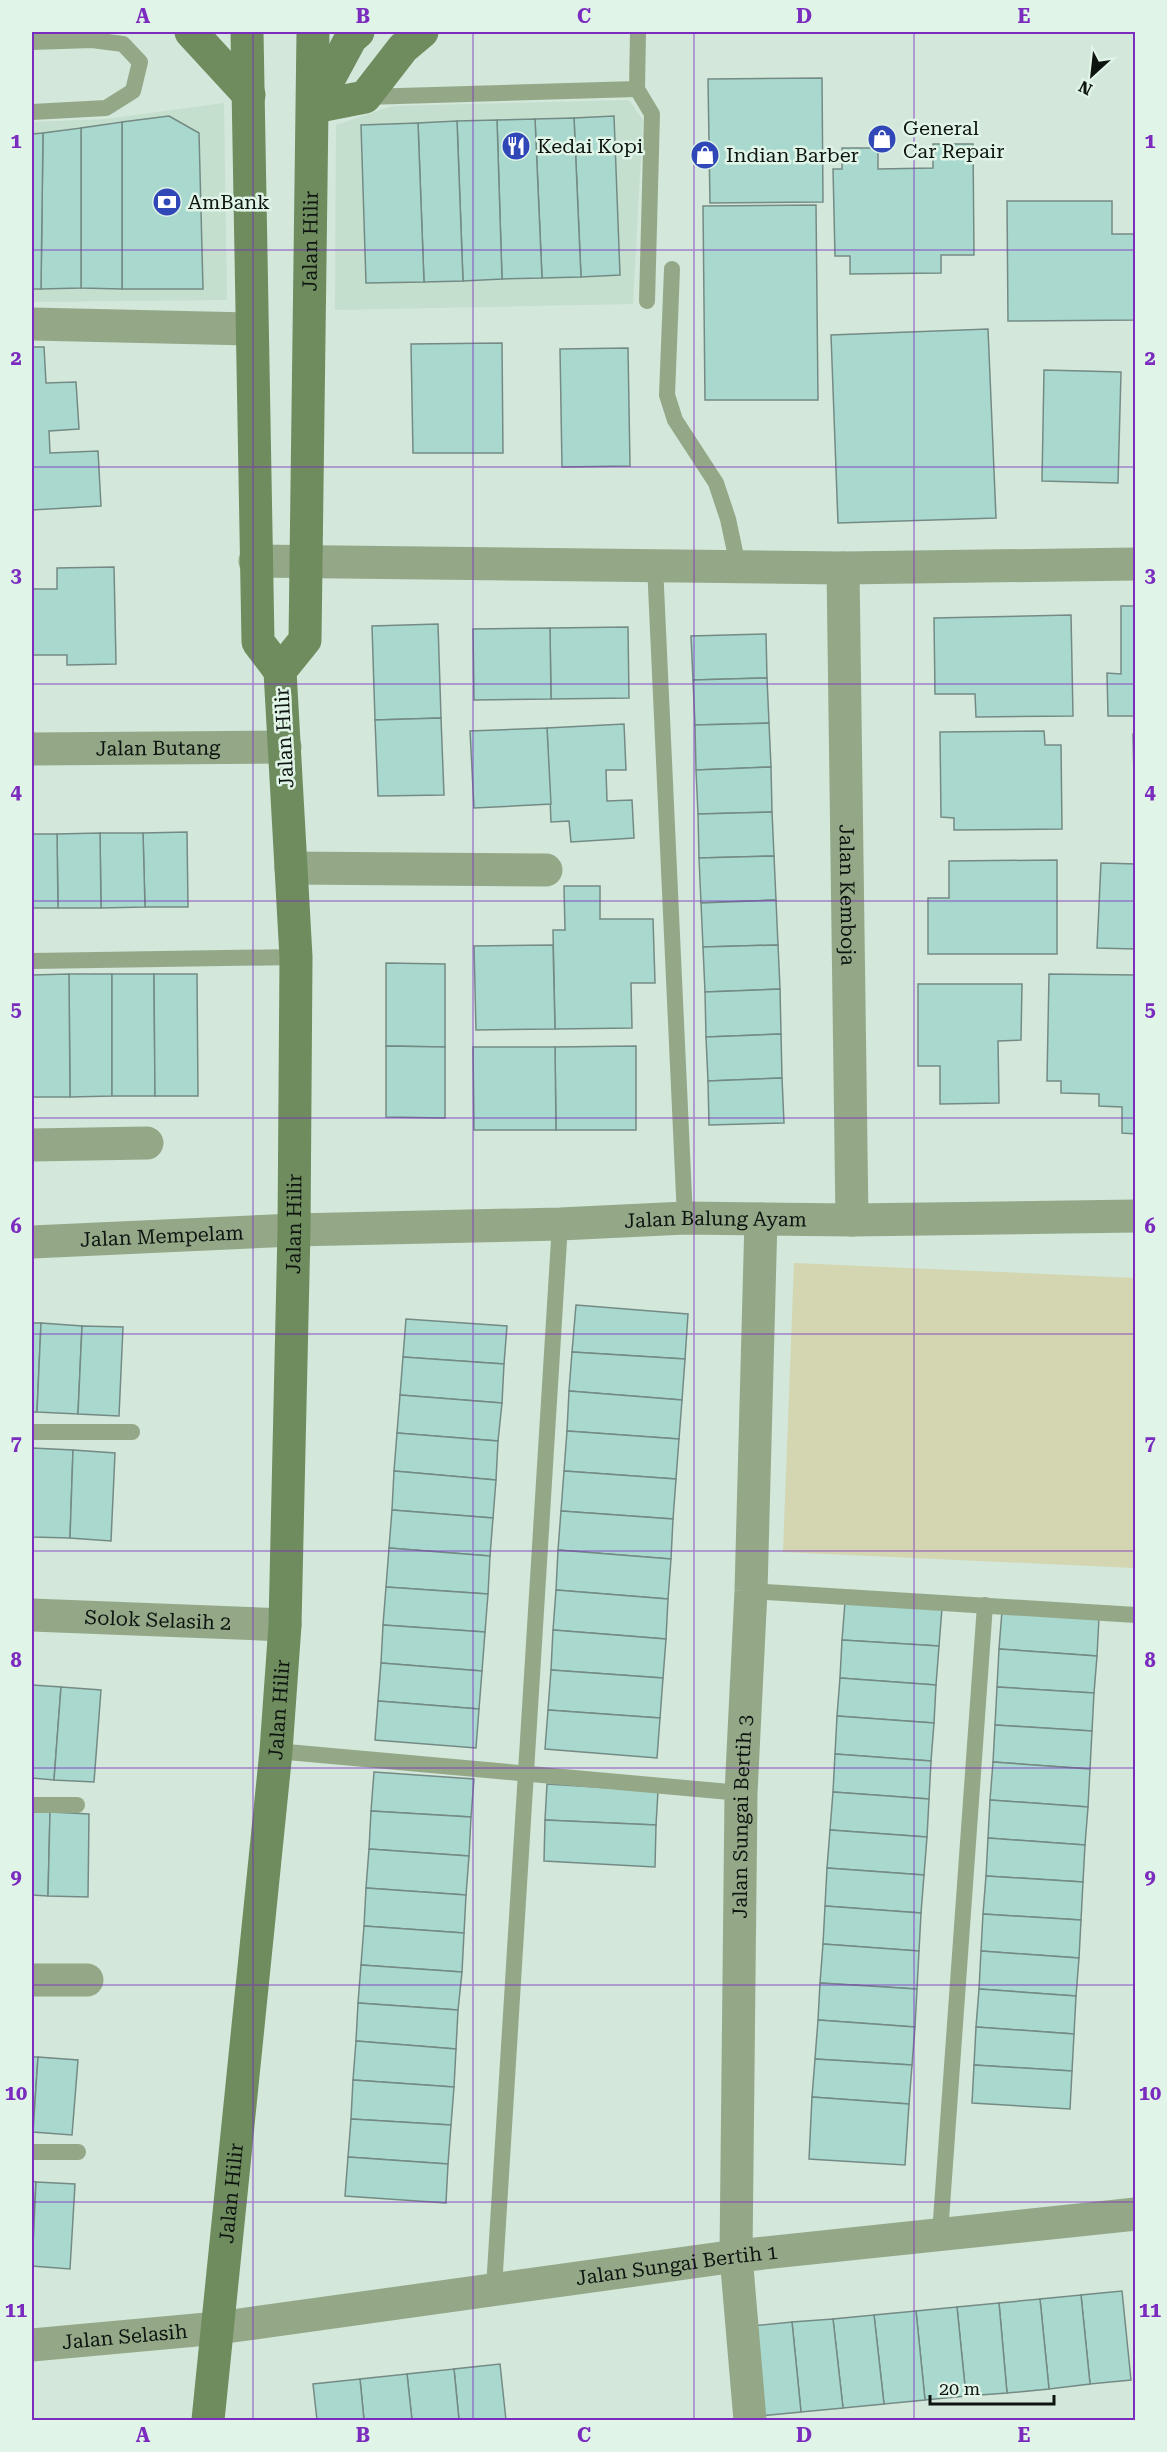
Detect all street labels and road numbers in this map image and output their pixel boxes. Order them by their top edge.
street label: Jalan Hilir [298,191,323,292]
street label: Jalan Hilir [269,687,299,789]
street label: Jalan Butang [95,736,221,760]
street label: Jalan Kemboja [835,824,860,966]
street label: Jalan Hilir [281,1174,306,1274]
street label: Jalan Balung Ayam [624,1206,807,1233]
street label: Jalan Mempelam [79,1220,244,1252]
street label: Solok Selasih 2 [84,1605,232,1635]
street label: Jalan Hilir [263,1659,295,1761]
street label: Jalan Sungai Bertih 3 [728,1714,757,1919]
street label: Jalan Hilir [214,2142,248,2244]
street label: Jalan Sungai Bertih 1 [574,2240,779,2290]
street label: Jalan Selasih [61,2319,189,2354]

